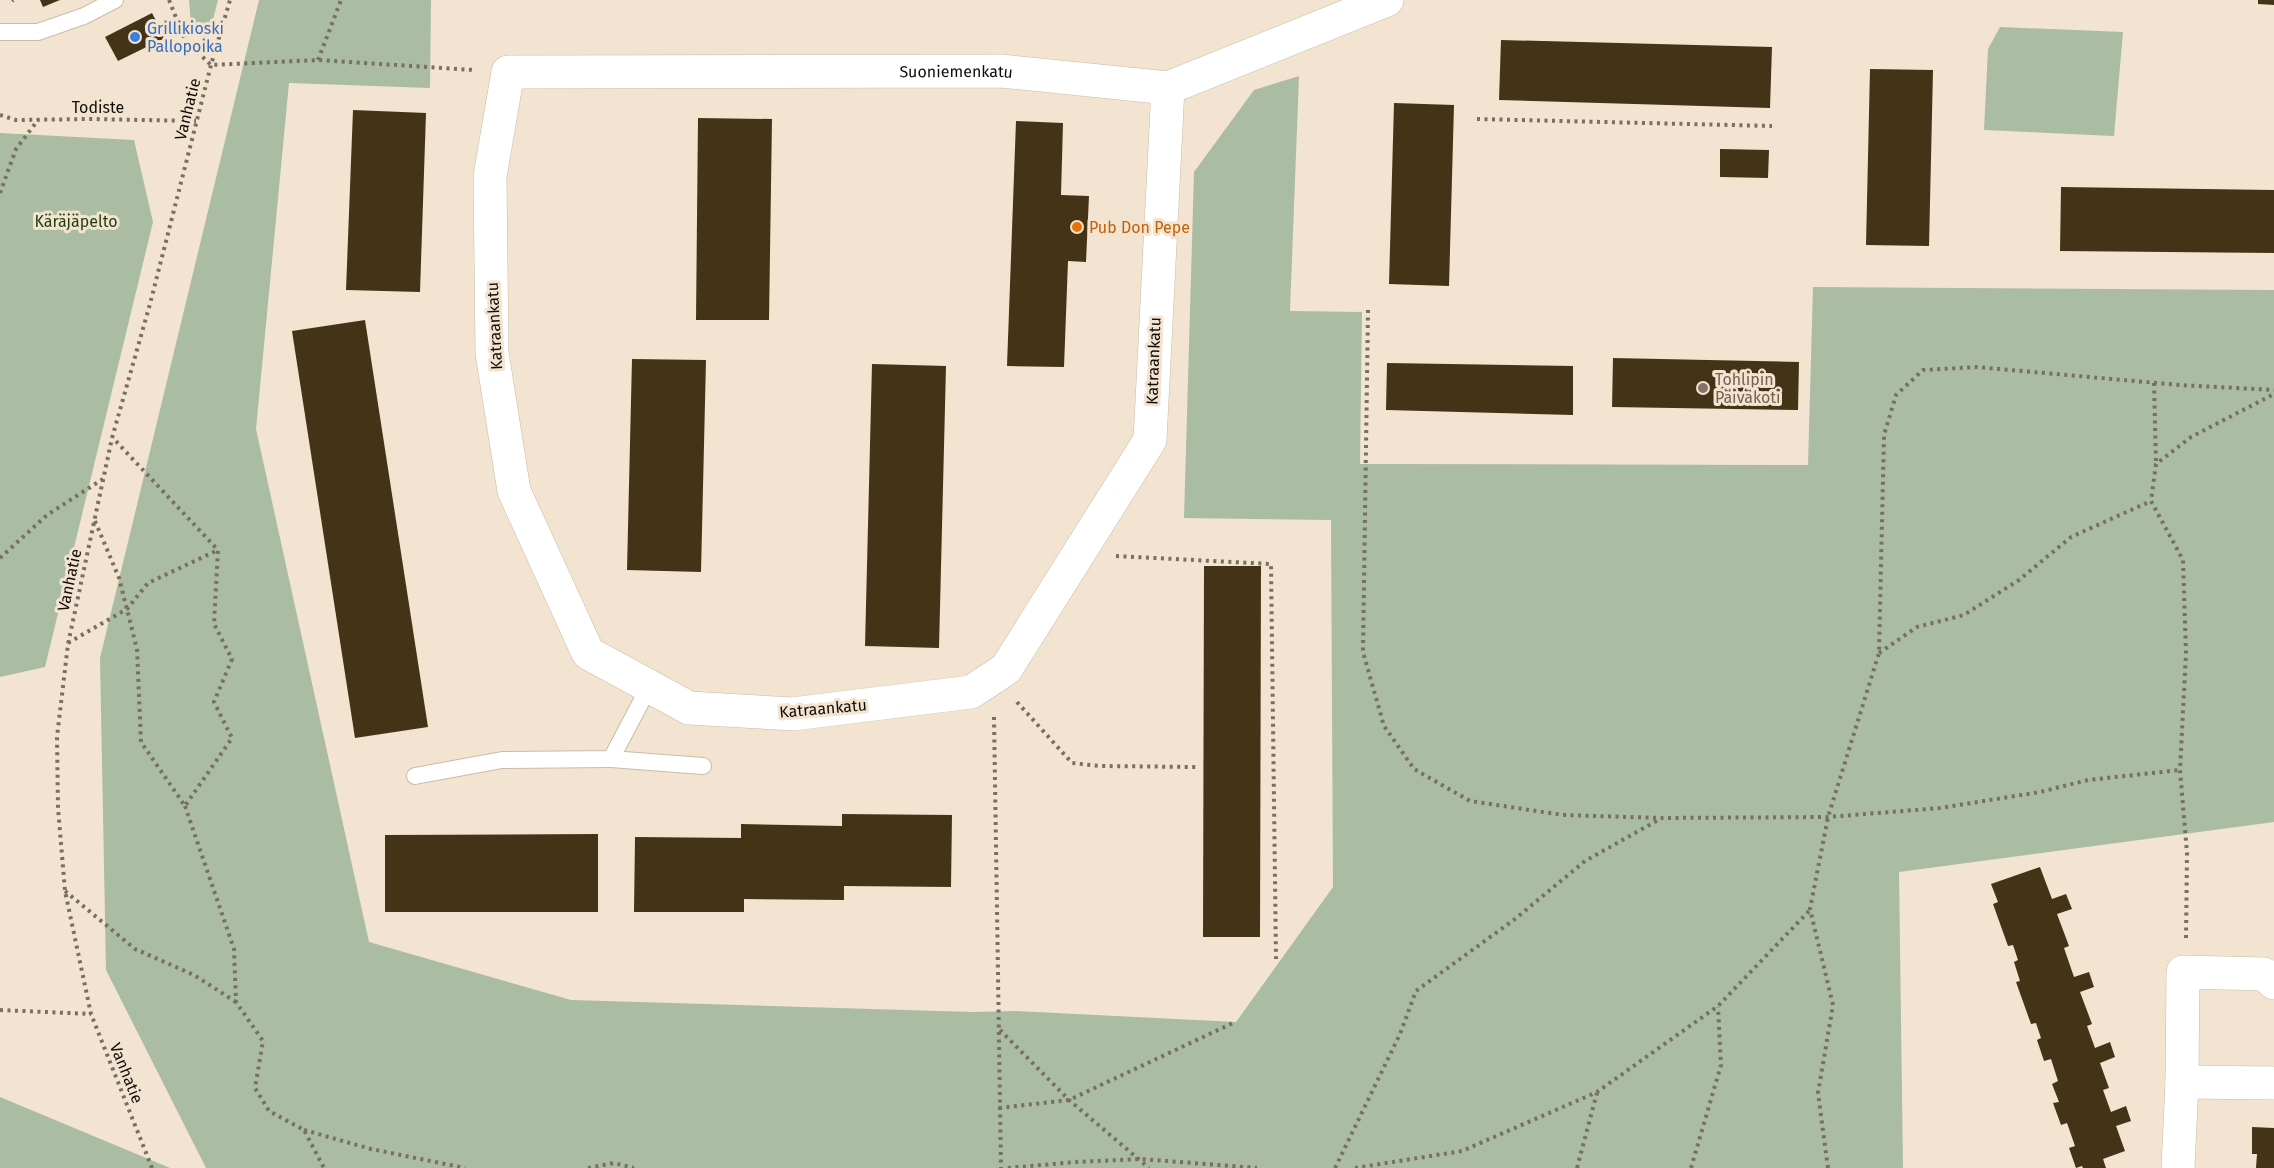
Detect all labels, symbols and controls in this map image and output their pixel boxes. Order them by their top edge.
place label: Grillikioski Pallopoika [147,19,224,56]
marker: Grillikioski Pallopoika [128,30,142,44]
street label: Suoniemenkatu [899,62,1014,82]
street label: Vanhatie [171,76,204,142]
street label: Todiste [72,98,124,117]
park label: Käräjäpelto [34,212,118,231]
place label: Pub Don Pepe [1089,218,1190,237]
marker: Pub Don Pepe [1070,220,1084,234]
street label: Katraankatu [483,282,506,370]
street label: Katraankatu [1142,317,1165,405]
place label: Tohlipin Päiväkoti [1715,370,1781,407]
marker: Tohlipin Päiväkoti [1696,381,1710,395]
street label: Vanhatie [54,547,85,613]
street label: Katraankatu [778,695,868,722]
street label: Vanhatie [106,1040,147,1106]

